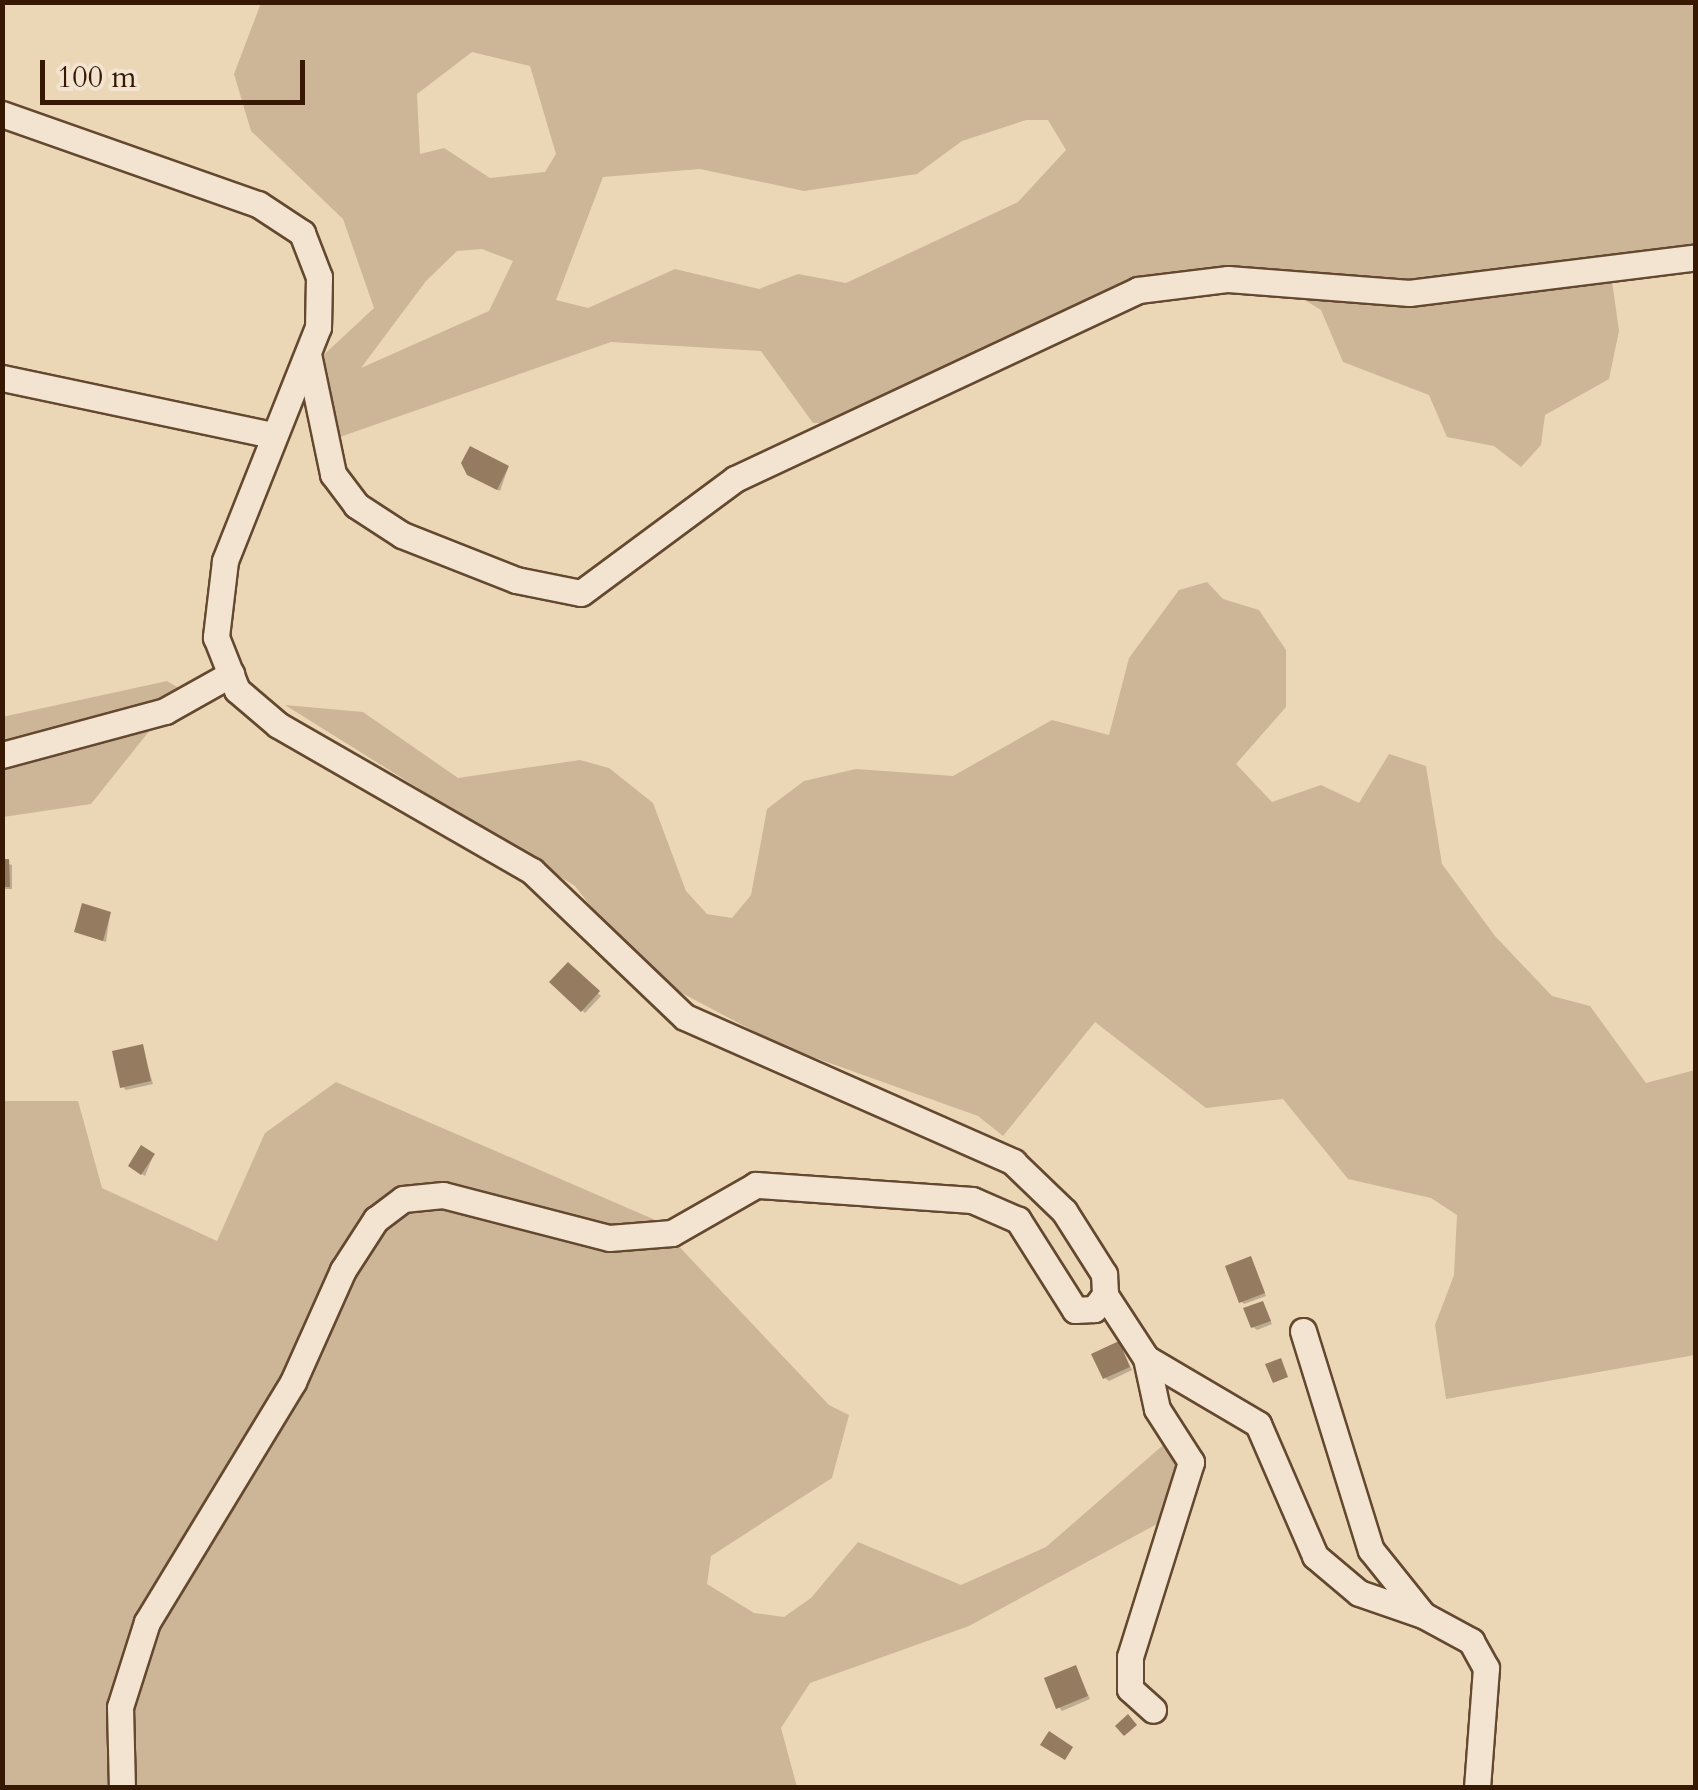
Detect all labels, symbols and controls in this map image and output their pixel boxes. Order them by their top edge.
scale bar [45,40,310,102]
text: 100 m [57,57,137,98]

